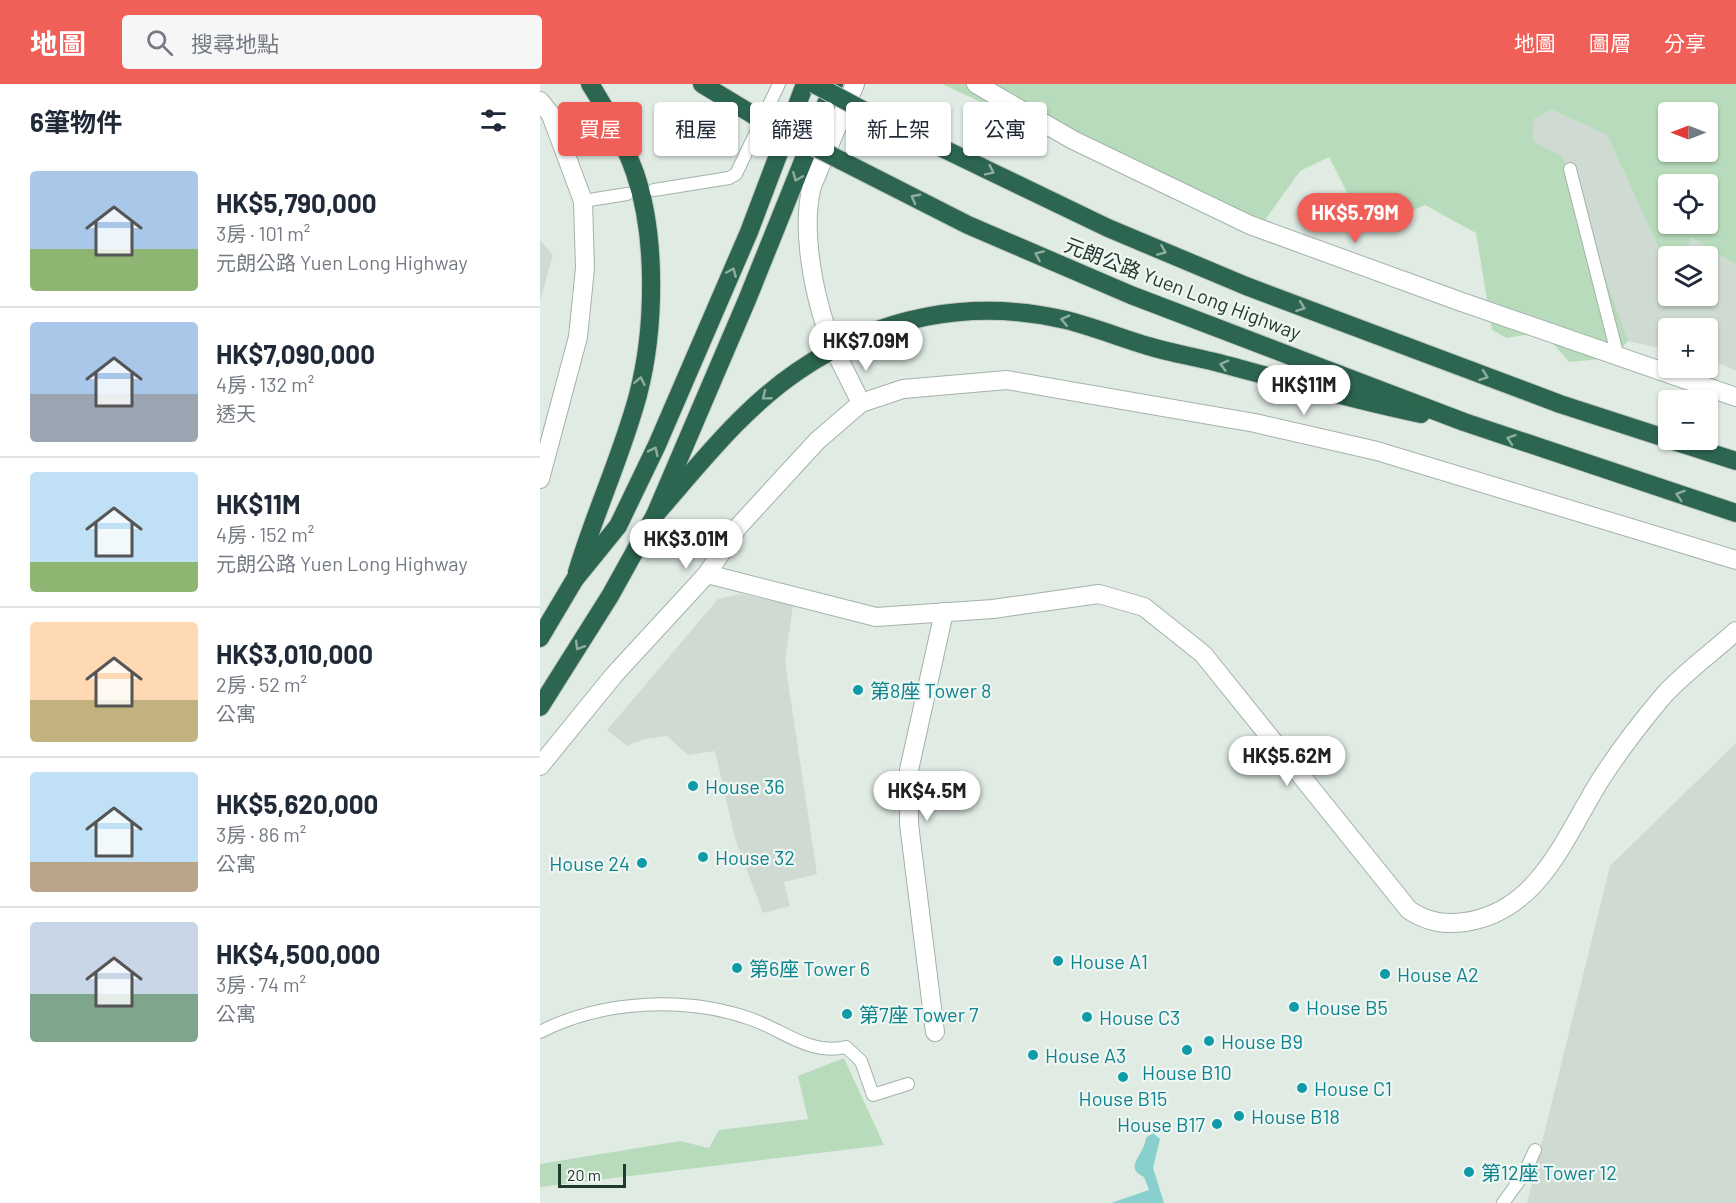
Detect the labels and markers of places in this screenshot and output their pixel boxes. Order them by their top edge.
pin: HK$5.79M [1293,193,1417,244]
pin: HK$7.09M [804,321,928,372]
pin: HK$11M [1255,365,1353,416]
pin: HK$3.01M [624,519,748,570]
place label: 第8座 Tower 8 [870,678,991,702]
marker: 第8座 Tower 8 [851,683,865,697]
pin: HK$5.62M [1225,736,1349,787]
pin: HK$4.5M [872,771,982,822]
place label: House 36 [705,774,785,798]
marker: House 36 [686,779,700,793]
place label: House 32 [715,845,795,869]
marker: House 32 [696,850,710,864]
place label: House 24 [549,851,630,875]
marker: House 24 [635,856,649,870]
place label: House A1 [1070,949,1148,973]
marker: House A1 [1051,954,1065,968]
place label: 第6座 Tower 6 [749,956,870,980]
marker: 第6座 Tower 6 [730,961,744,975]
place label: House A2 [1397,962,1479,986]
marker: House A2 [1378,967,1392,981]
place label: House B5 [1306,995,1388,1019]
marker: House B5 [1287,1000,1301,1014]
place label: 第7座 Tower 7 [859,1002,979,1026]
place label: House C3 [1099,1005,1180,1029]
marker: 第7座 Tower 7 [840,1007,854,1021]
marker: House C3 [1080,1010,1094,1024]
place label: House B9 [1221,1029,1303,1053]
marker: House B9 [1202,1034,1216,1048]
place label: House A3 [1045,1043,1126,1067]
marker: House B10 [1180,1043,1194,1057]
marker: House A3 [1026,1048,1040,1062]
place label: House B10 [1142,1060,1232,1084]
marker: House B15 [1116,1070,1130,1084]
place label: House C1 [1314,1076,1392,1100]
marker: House C1 [1295,1081,1309,1095]
place label: House B15 [1079,1086,1167,1110]
place label: House B18 [1251,1104,1340,1128]
marker: House B18 [1232,1109,1246,1123]
place label: House B17 [1117,1112,1206,1136]
marker: House B17 [1210,1117,1224,1131]
place label: 第12座 Tower 12 [1481,1160,1617,1184]
marker: 第12座 Tower 12 [1462,1165,1476,1179]

